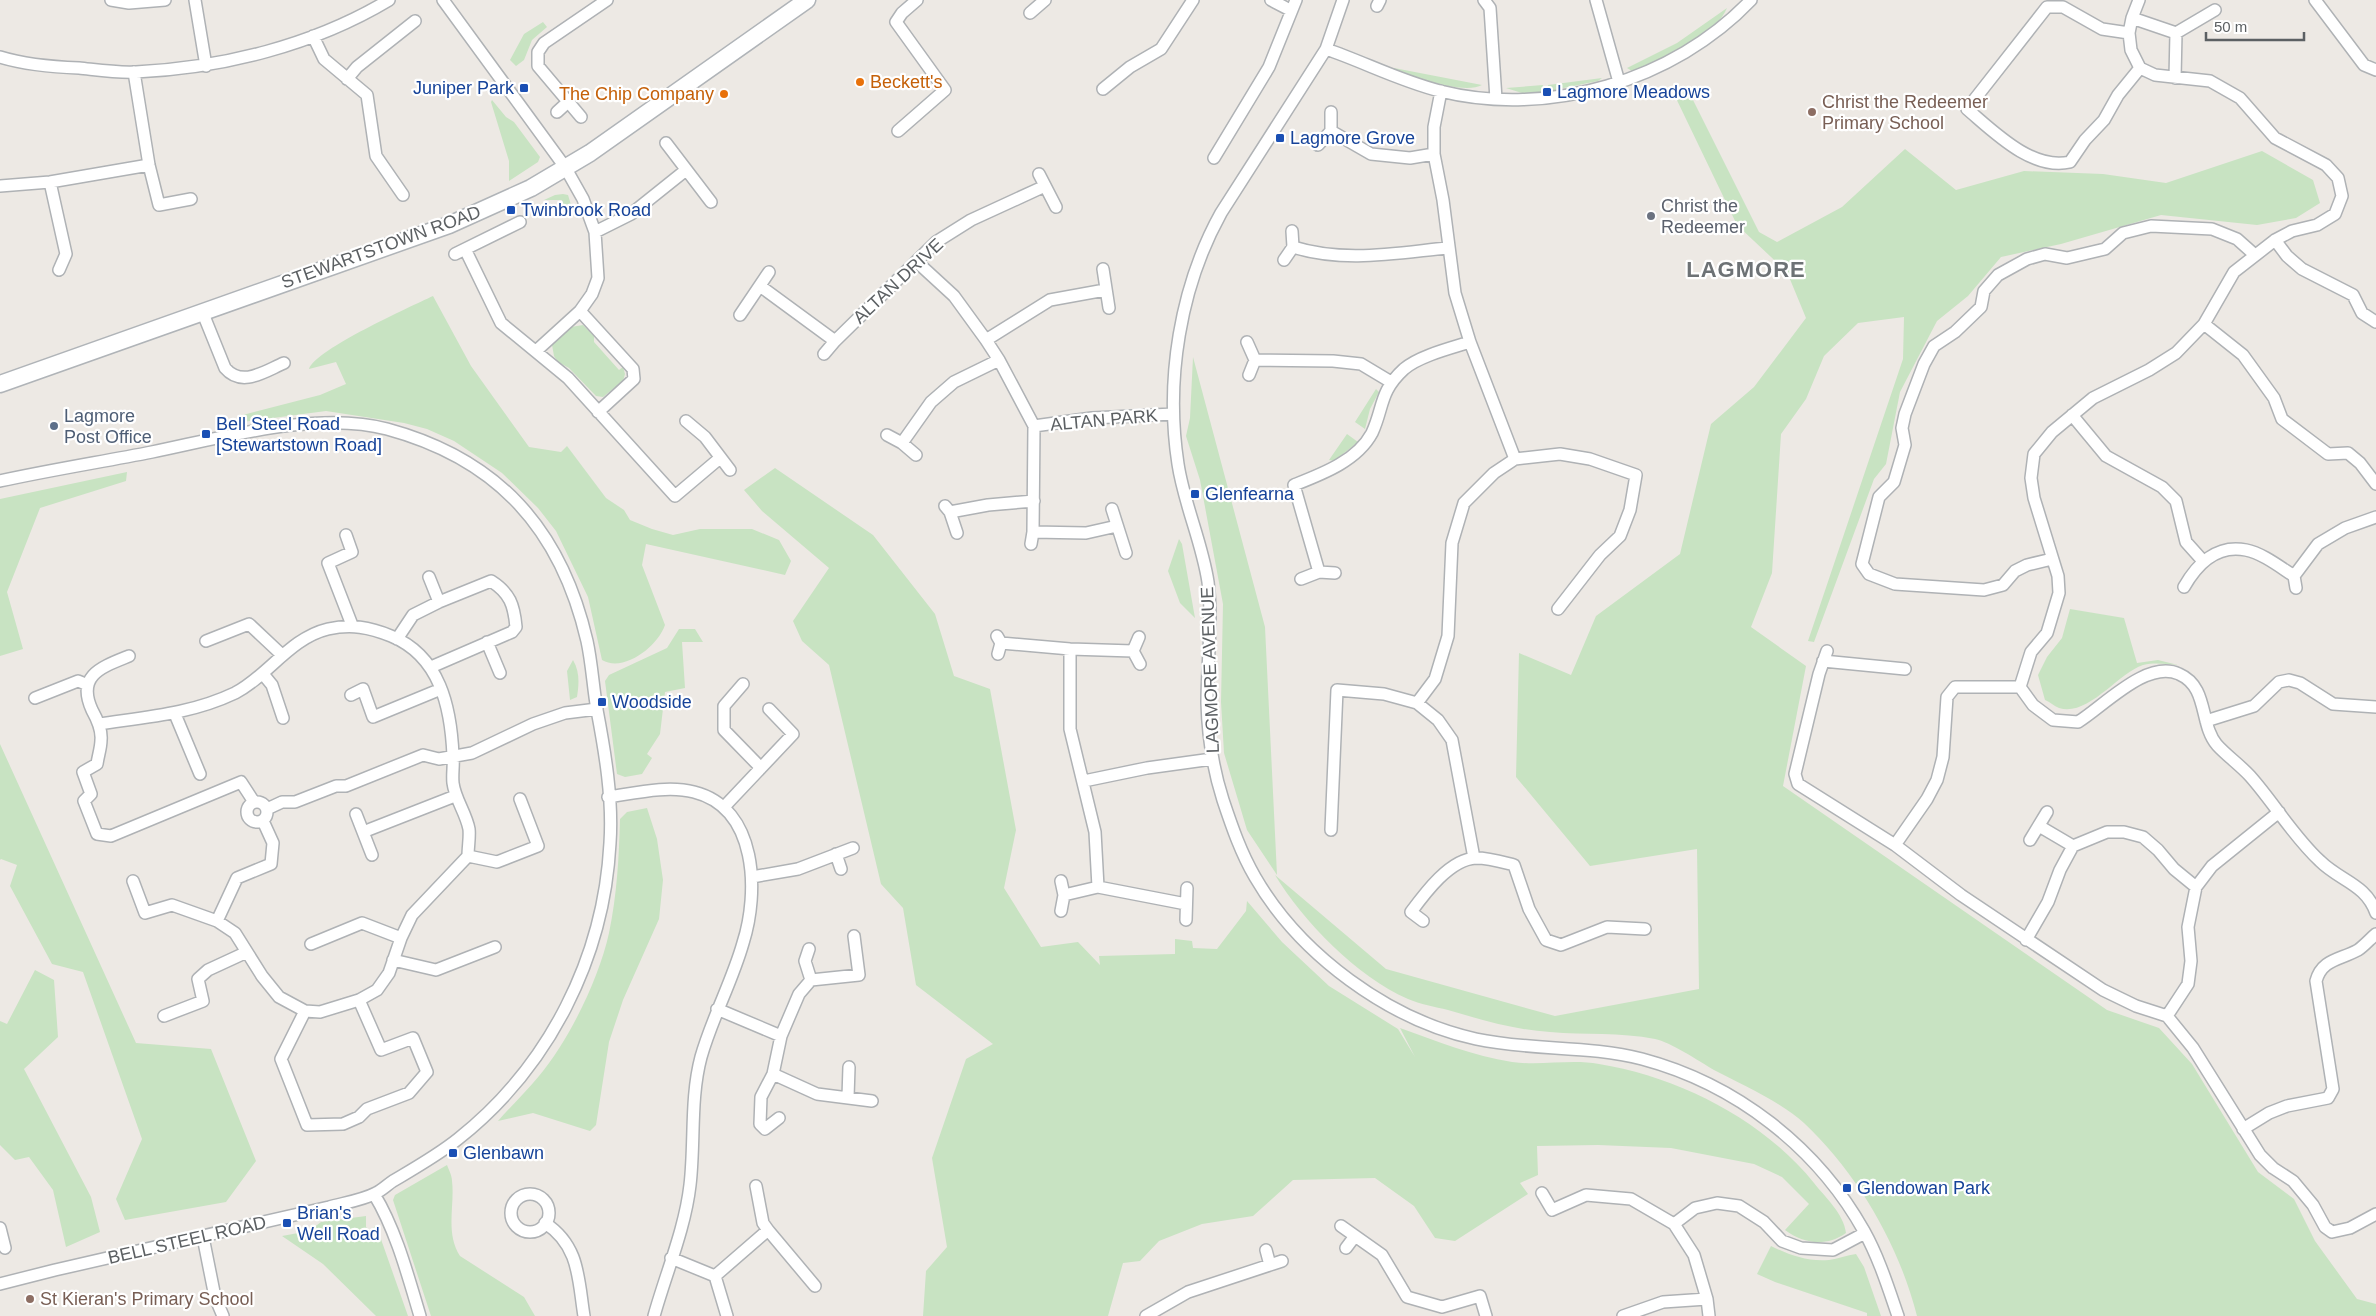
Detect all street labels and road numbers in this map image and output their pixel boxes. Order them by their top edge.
street label: STEWARTSTOWN ROAD [279,202,483,292]
street label: ALTAN DRIVE [849,234,947,328]
street label: ALTAN PARK [1049,405,1159,435]
street label: LAGMORE AVENUE [1197,586,1223,754]
street label: BELL STEEL ROAD [106,1212,268,1268]

